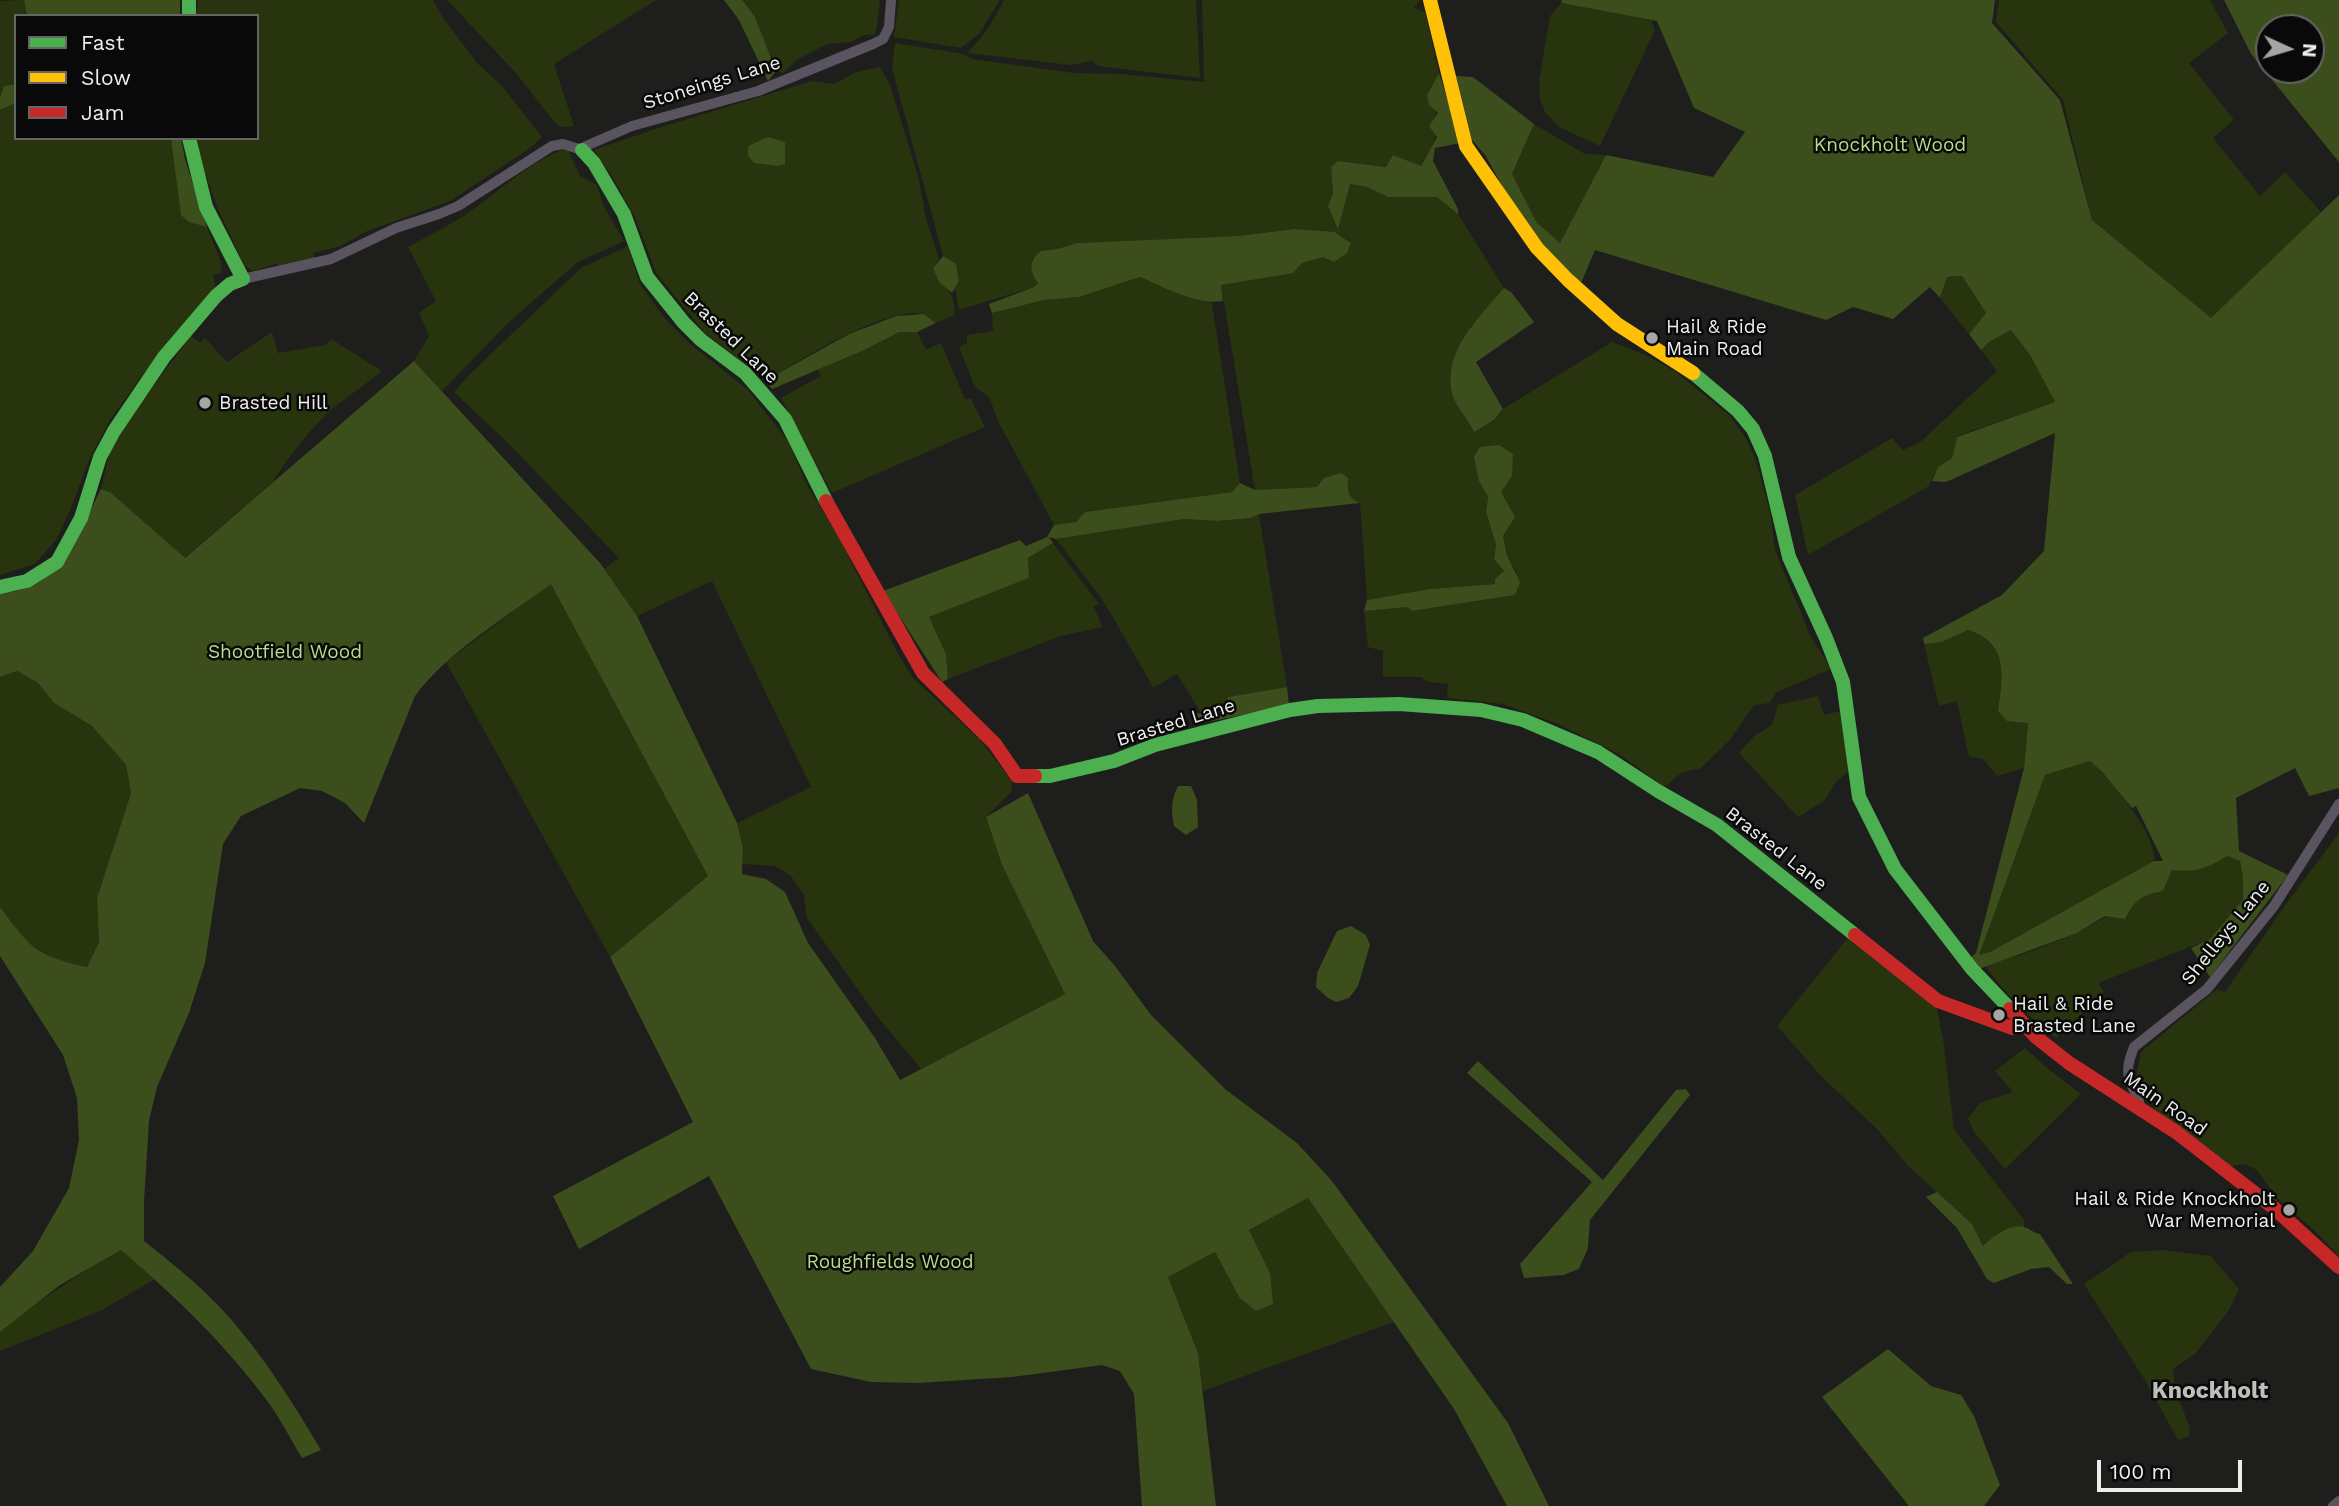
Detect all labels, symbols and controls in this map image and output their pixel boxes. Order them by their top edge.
legend [14,14,259,140]
north arrow [2255,14,2325,84]
text: Fast [81,30,125,55]
text: N [2297,43,2321,58]
street label: Stoneings Lane [641,51,783,115]
text: Slow [81,65,131,90]
text: Jam [81,100,124,125]
park label: Knockholt Wood [1814,134,1966,156]
street label: Brasted Lane [679,287,783,389]
place label: Hail & Ride Main Road [1666,316,1767,360]
marker: Hail & Ride Main Road [1644,330,1660,346]
place label: Brasted Hill [219,392,328,414]
marker: Brasted Hill [197,395,213,411]
park label: Shootfield Wood [208,641,362,663]
street label: Brasted Lane [1114,694,1238,752]
street label: Brasted Lane [1721,802,1831,896]
street label: Shelleys Lane [2177,876,2275,990]
place label: Hail & Ride Brasted Lane [2013,993,2136,1037]
marker: Hail & Ride Brasted Lane [1991,1007,2007,1023]
street label: Main Road [2119,1067,2211,1141]
place label: Hail & Ride Knockholt War Memorial [2074,1188,2275,1232]
marker: Hail & Ride Knockholt War Memorial [2281,1202,2297,1218]
park label: Roughfields Wood [806,1251,974,1273]
district label: Knockholt [2152,1377,2268,1405]
scale bar [2101,1446,2246,1490]
text: 100 m [2110,1459,2172,1484]

